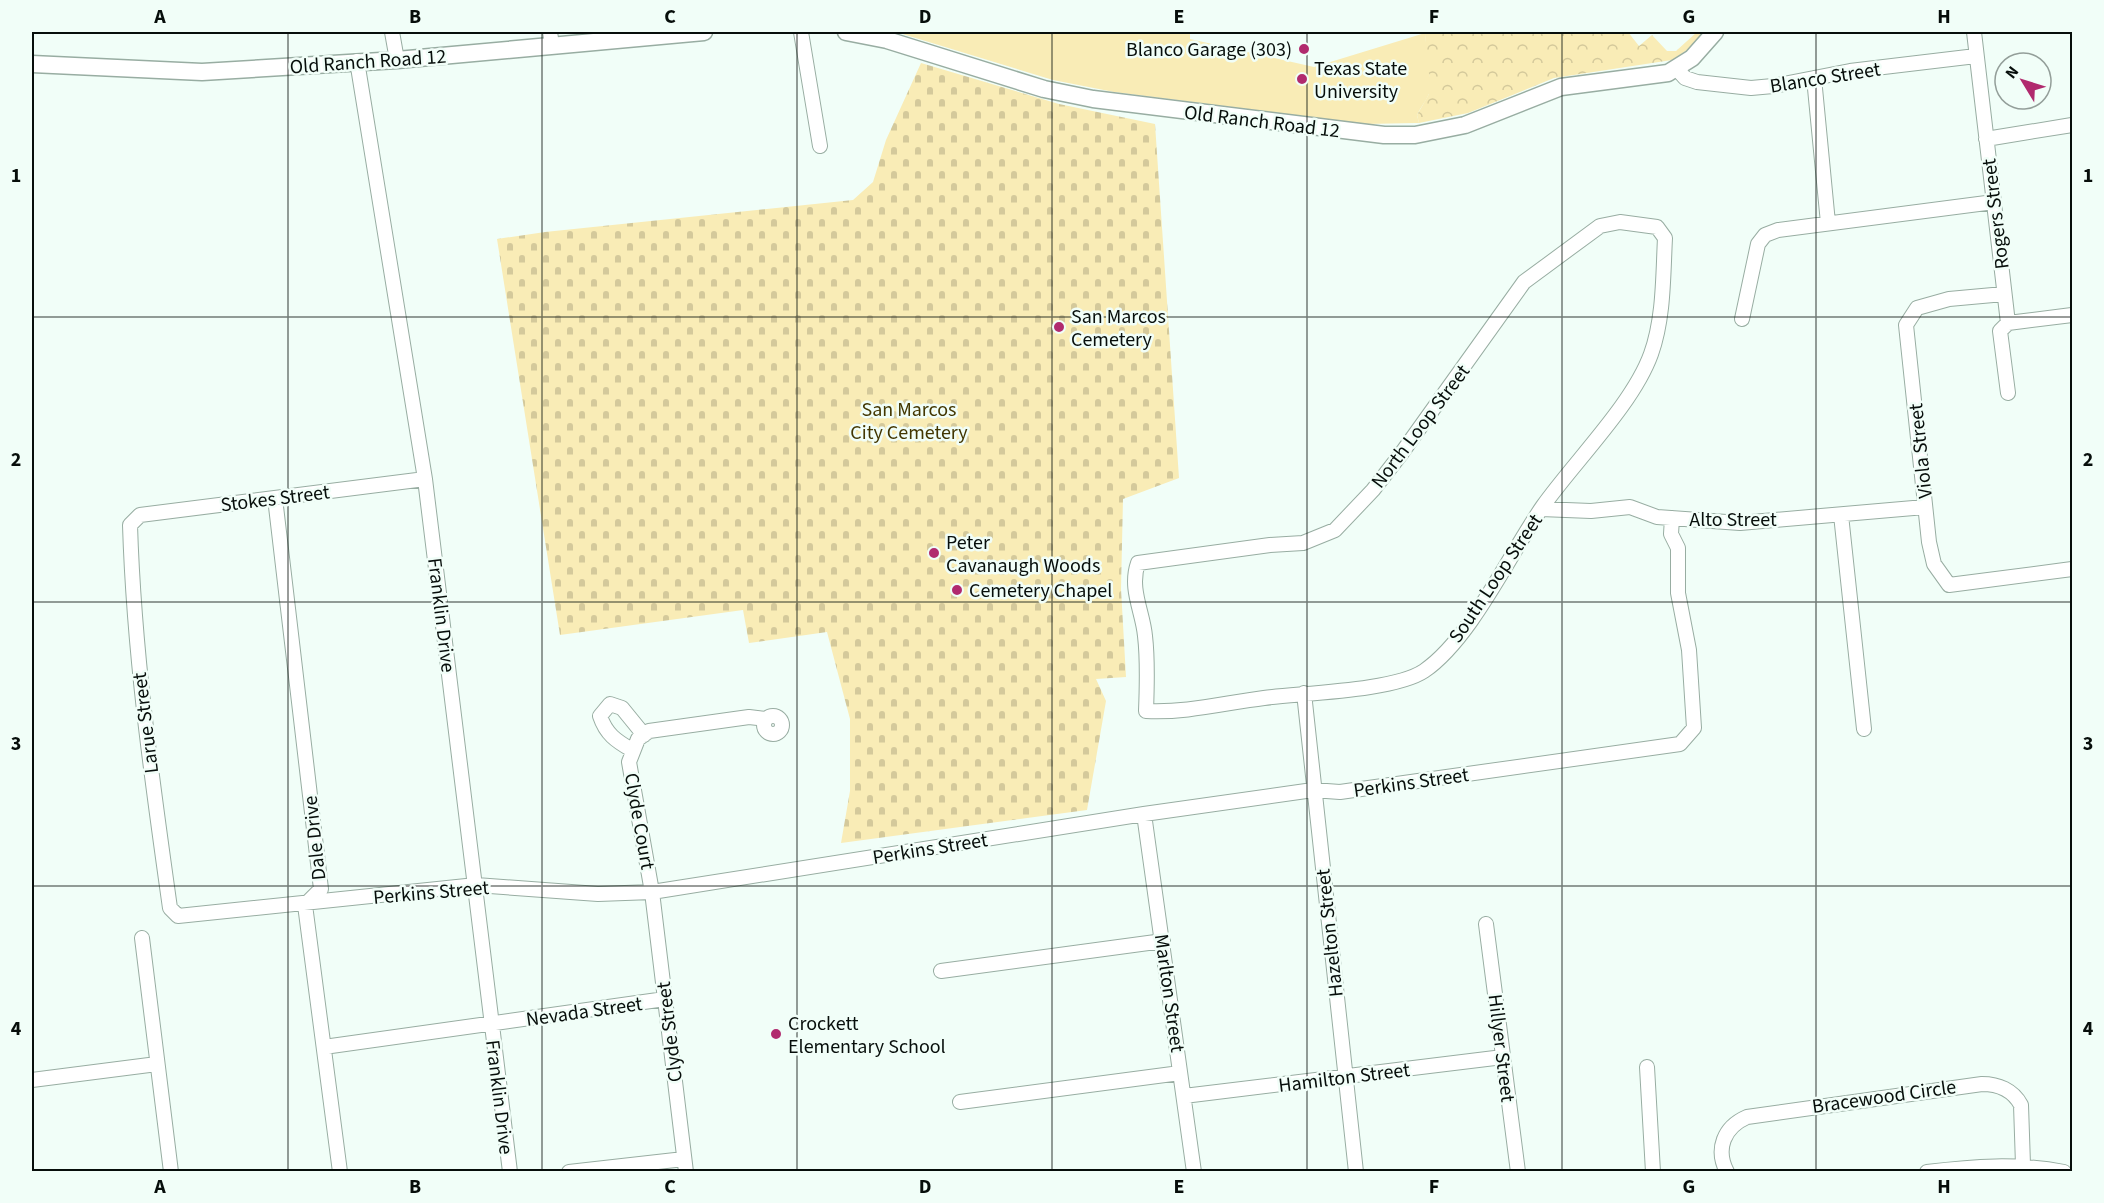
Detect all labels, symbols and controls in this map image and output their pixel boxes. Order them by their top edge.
text: A [153,3,166,31]
text: B [409,3,421,31]
text: C [664,3,676,31]
text: D [919,3,931,31]
text: E [1174,3,1184,31]
text: F [1429,3,1439,31]
text: G [1683,3,1695,31]
text: H [1937,3,1951,31]
place label: Blanco Garage (303) [1126,36,1292,64]
marker: Blanco Garage (303) [1297,42,1311,56]
street label: Old Ranch Road 12 [289,43,447,81]
north arrow [1993,51,2053,111]
place label: Texas State University [1314,55,1407,106]
street label: Blanco Street [1768,55,1883,101]
text: N [2000,61,2024,83]
marker: Texas State University [1295,72,1309,86]
street label: Old Ranch Road 12 [1182,99,1341,145]
street label: Rogers Street [1975,157,2017,271]
text: 1 [11,162,21,190]
text: 1 [2083,162,2093,190]
place label: San Marcos Cemetery [1071,303,1166,354]
marker: San Marcos Cemetery [1052,320,1066,334]
street label: North Loop Street [1365,359,1477,494]
park label: San Marcos City Cemetery [850,396,968,447]
street label: Viola Street [1902,402,1940,500]
text: 2 [11,446,21,474]
text: 2 [2083,446,2093,474]
street label: Stokes Street [219,478,331,520]
street label: Alto Street [1689,506,1777,534]
street label: South Loop Street [1442,508,1550,649]
place label: Peter Cavanaugh Woods [946,529,1100,580]
marker: Peter Cavanaugh Woods [927,546,941,560]
street label: Franklin Drive [420,556,462,674]
place label: Cemetery Chapel [969,577,1112,605]
marker: Cemetery Chapel [950,583,964,597]
street label: Larue Street [126,670,166,775]
text: 3 [11,730,21,758]
text: 3 [2083,730,2093,758]
street label: Perkins Street [1352,761,1471,805]
street label: Clyde Court [617,771,661,872]
street label: Dale Drive [297,794,333,882]
street label: Perkins Street [871,826,990,872]
street label: Hazelton Street [1309,867,1351,998]
street label: Perkins Street [372,874,490,912]
street label: Marlton Street [1147,932,1191,1054]
street label: Clyde Street [650,980,690,1084]
street label: Nevada Street [524,990,644,1034]
street label: Hillyer Street [1481,993,1522,1104]
place label: Crockett Elementary School [788,1010,946,1061]
text: 4 [11,1015,22,1043]
text: 4 [2083,1015,2094,1043]
marker: Crockett Elementary School [769,1027,783,1041]
street label: Franklin Drive [478,1038,520,1156]
street label: Hamilton Street [1277,1056,1412,1100]
street label: Bracewood Circle [1810,1073,1958,1121]
text: A [153,1173,166,1201]
text: B [409,1173,421,1201]
text: C [664,1173,676,1201]
text: D [919,1173,931,1201]
text: E [1174,1173,1184,1201]
text: F [1429,1173,1439,1201]
text: G [1683,1173,1695,1201]
text: H [1937,1173,1951,1201]

